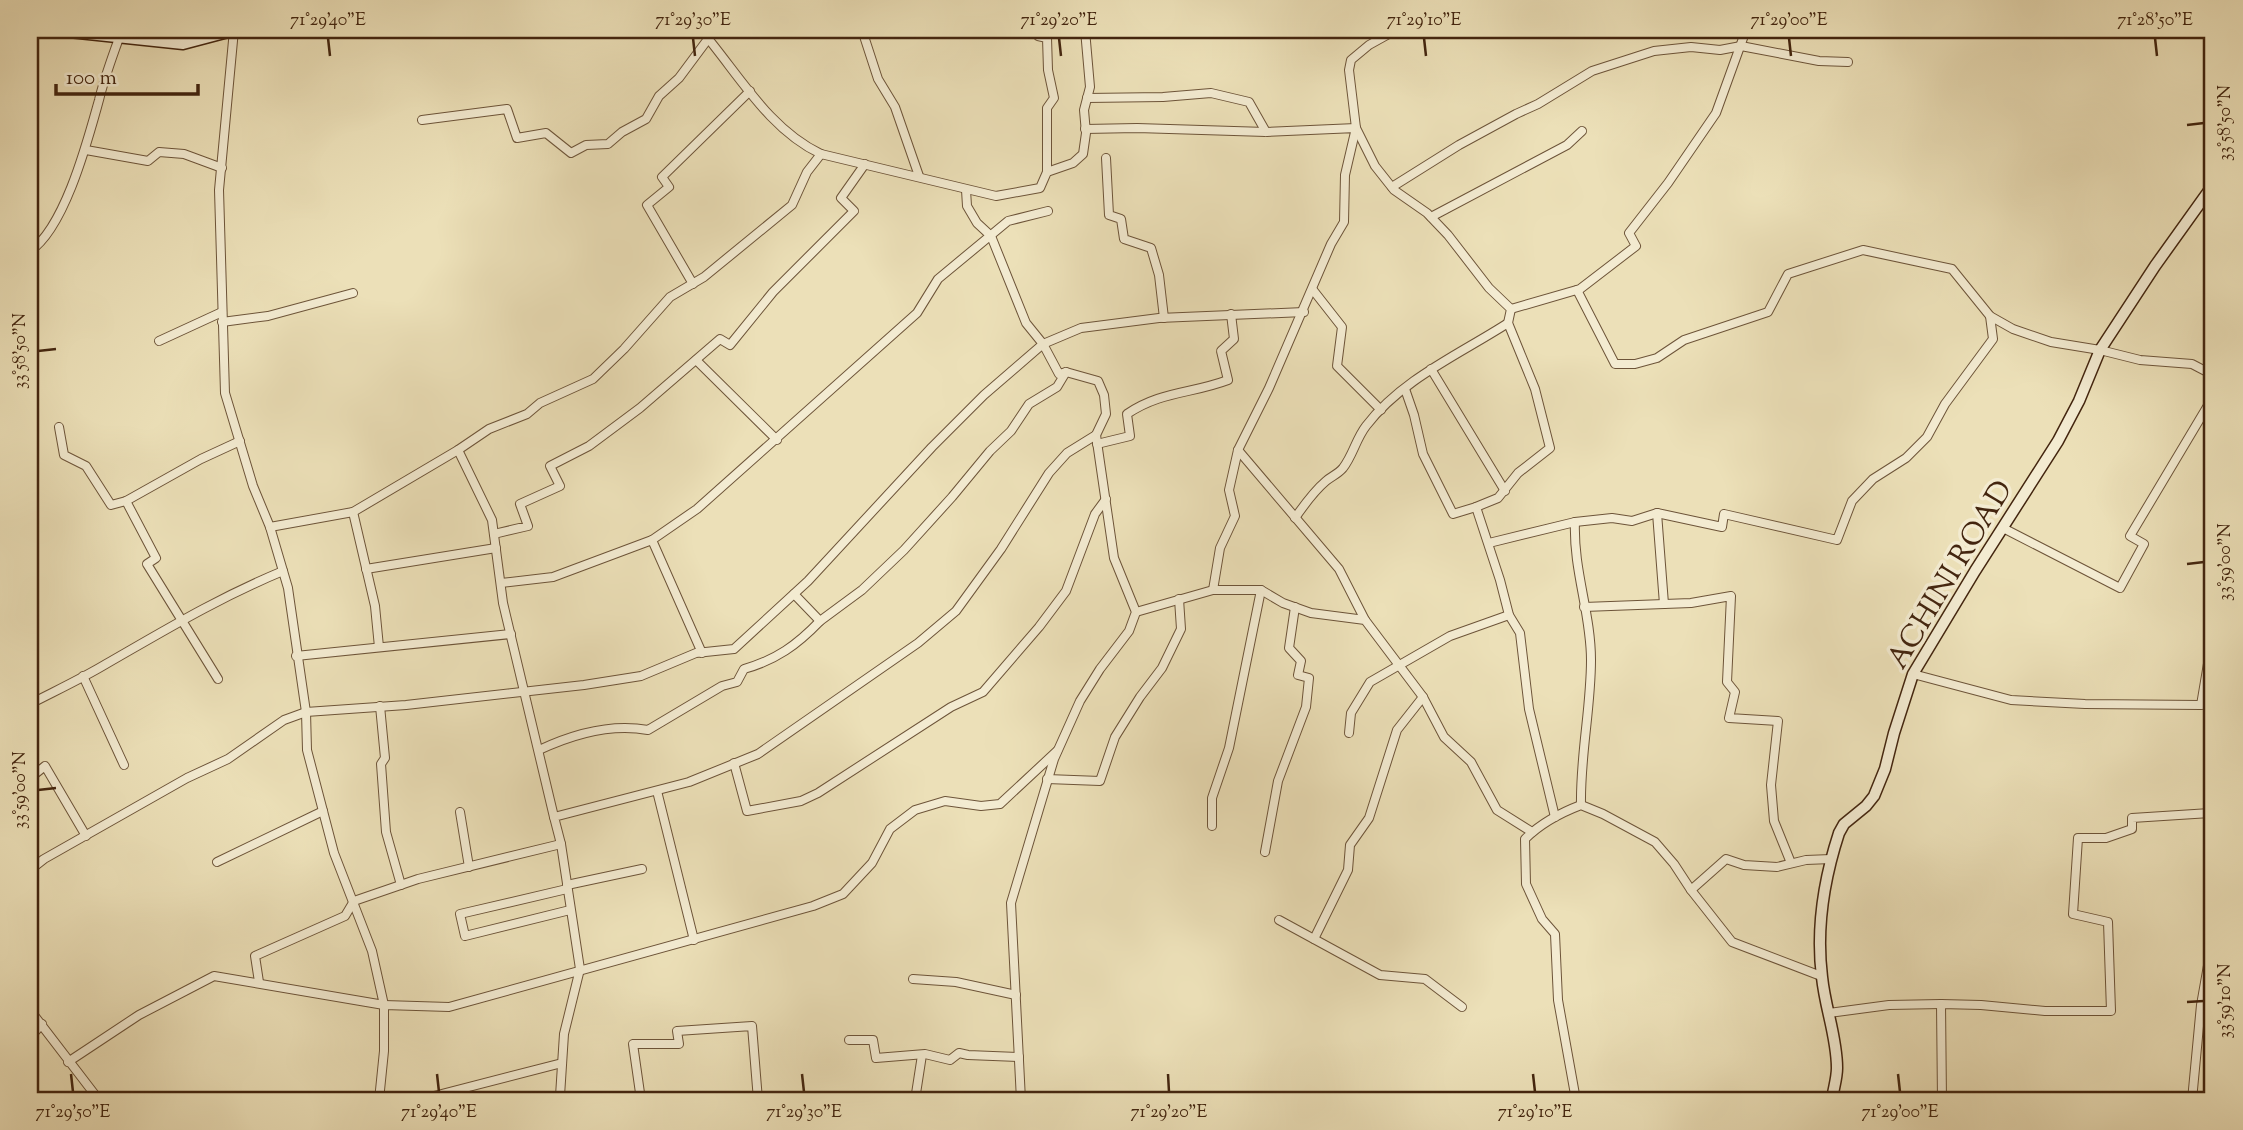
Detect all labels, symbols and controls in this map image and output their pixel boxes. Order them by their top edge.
text: 71°29'40"E [290,8,366,34]
text: 71°29'30"E [655,8,731,34]
text: 71°29'20"E [1021,8,1098,34]
text: 71°29'10"E [1387,8,1461,34]
text: 71°29'00"E [1750,8,1828,34]
text: 71°28'50"E [2117,8,2193,34]
scale bar [56,52,198,96]
text: 100 m [66,64,117,94]
text: 33°58'50"N [2213,85,2239,161]
text: 33°58'50"N [8,313,34,389]
street label: ACHINI ROAD [1878,473,2025,678]
text: 33°59'00"N [2213,523,2239,601]
text: 33°59'00"N [8,751,34,829]
text: 33°59'10"N [2213,963,2239,1039]
text: 71°29'50"E [36,1100,111,1126]
text: 71°29'40"E [401,1100,477,1126]
text: 71°29'30"E [766,1100,842,1126]
text: 71°29'20"E [1131,1100,1208,1126]
text: 71°29'10"E [1498,1100,1572,1126]
text: 71°29'00"E [1861,1100,1939,1126]

